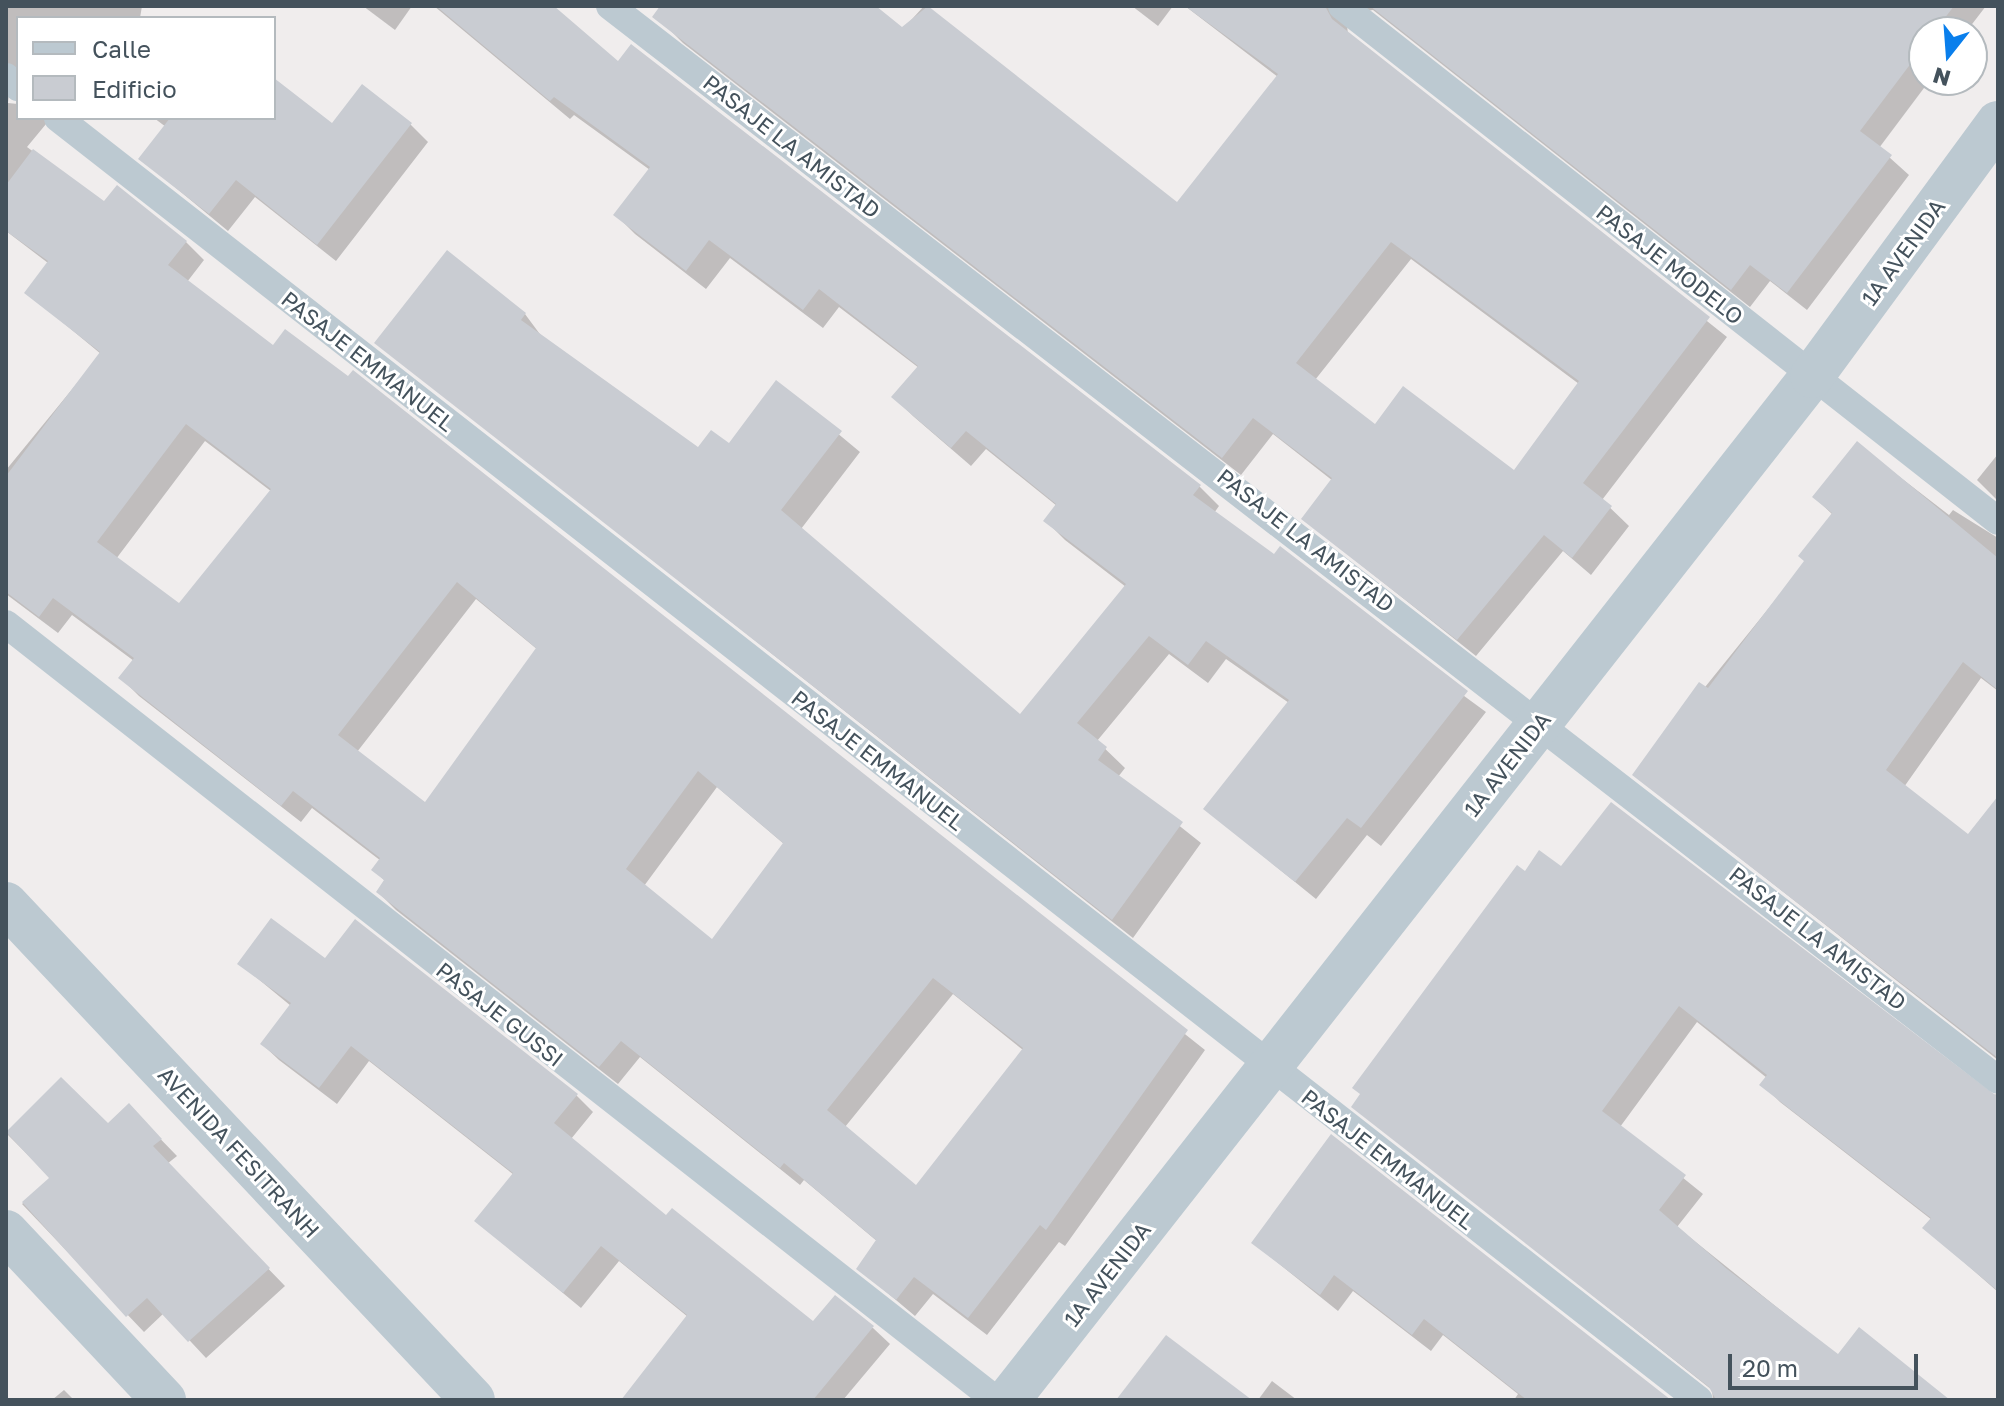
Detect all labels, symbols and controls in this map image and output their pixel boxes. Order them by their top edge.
legend [16,16,276,120]
north arrow [1908,16,1988,96]
text: Calle [92,34,151,63]
text: N [1929,62,1953,93]
street label: PASAJE LA AMISTAD [698,69,886,223]
text: Edificio [92,74,177,103]
street label: 1A AVENIDA [1856,194,1950,310]
street label: PASAJE MODELO [1591,198,1749,330]
street label: PASAJE EMMANUEL [276,285,460,437]
street label: PASAJE LA AMISTAD [1212,463,1400,617]
street label: PASAJE EMMANUEL [786,684,970,836]
street label: 1A AVENIDA [1458,707,1556,821]
street label: PASAJE LA AMISTAD [1724,861,1912,1015]
street label: PASAJE GUSSI [431,956,569,1072]
street label: AVENIDA FESITRANH [153,1061,325,1243]
street label: PASAJE EMMANUEL [1296,1083,1480,1235]
street label: 1A AVENIDA [1058,1217,1156,1331]
scale bar [1732,1338,1922,1388]
text: 20 m [1742,1353,1798,1382]

